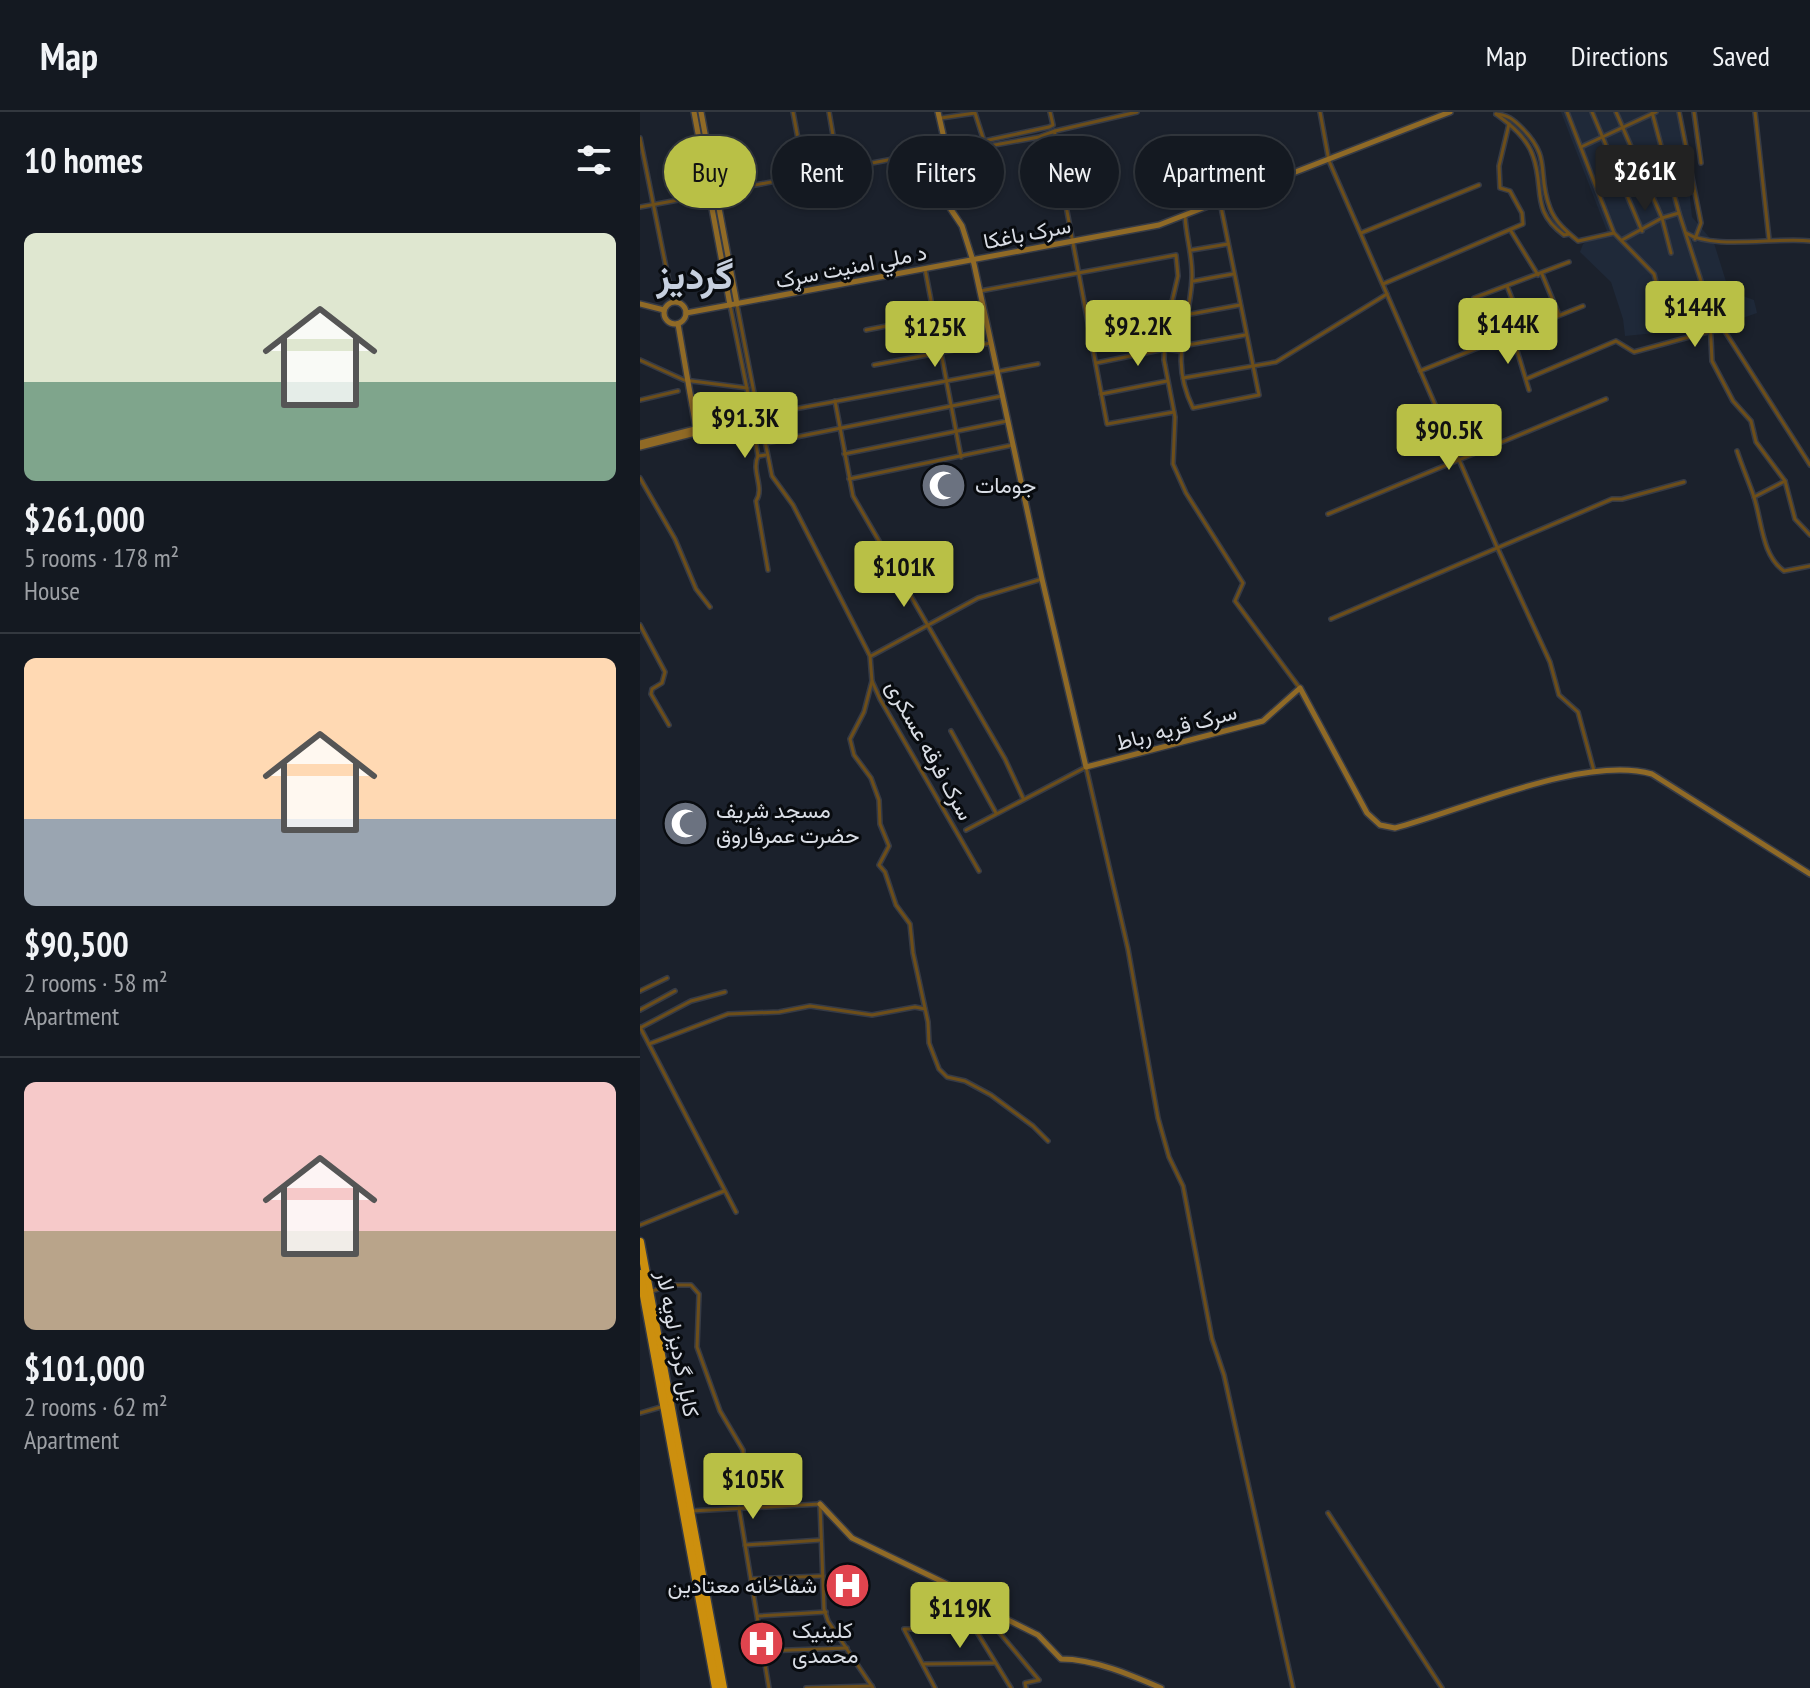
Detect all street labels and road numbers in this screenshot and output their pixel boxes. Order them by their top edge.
street label: سرک باغکا [981,211,1073,255]
street label: د ملي امنیت سړک [773,238,930,299]
street label: سرک فرقه عسکری [880,675,980,825]
street label: سرک قریه رباط [1112,697,1240,757]
street label: کابل گردیز لویه لار [650,1268,706,1420]

